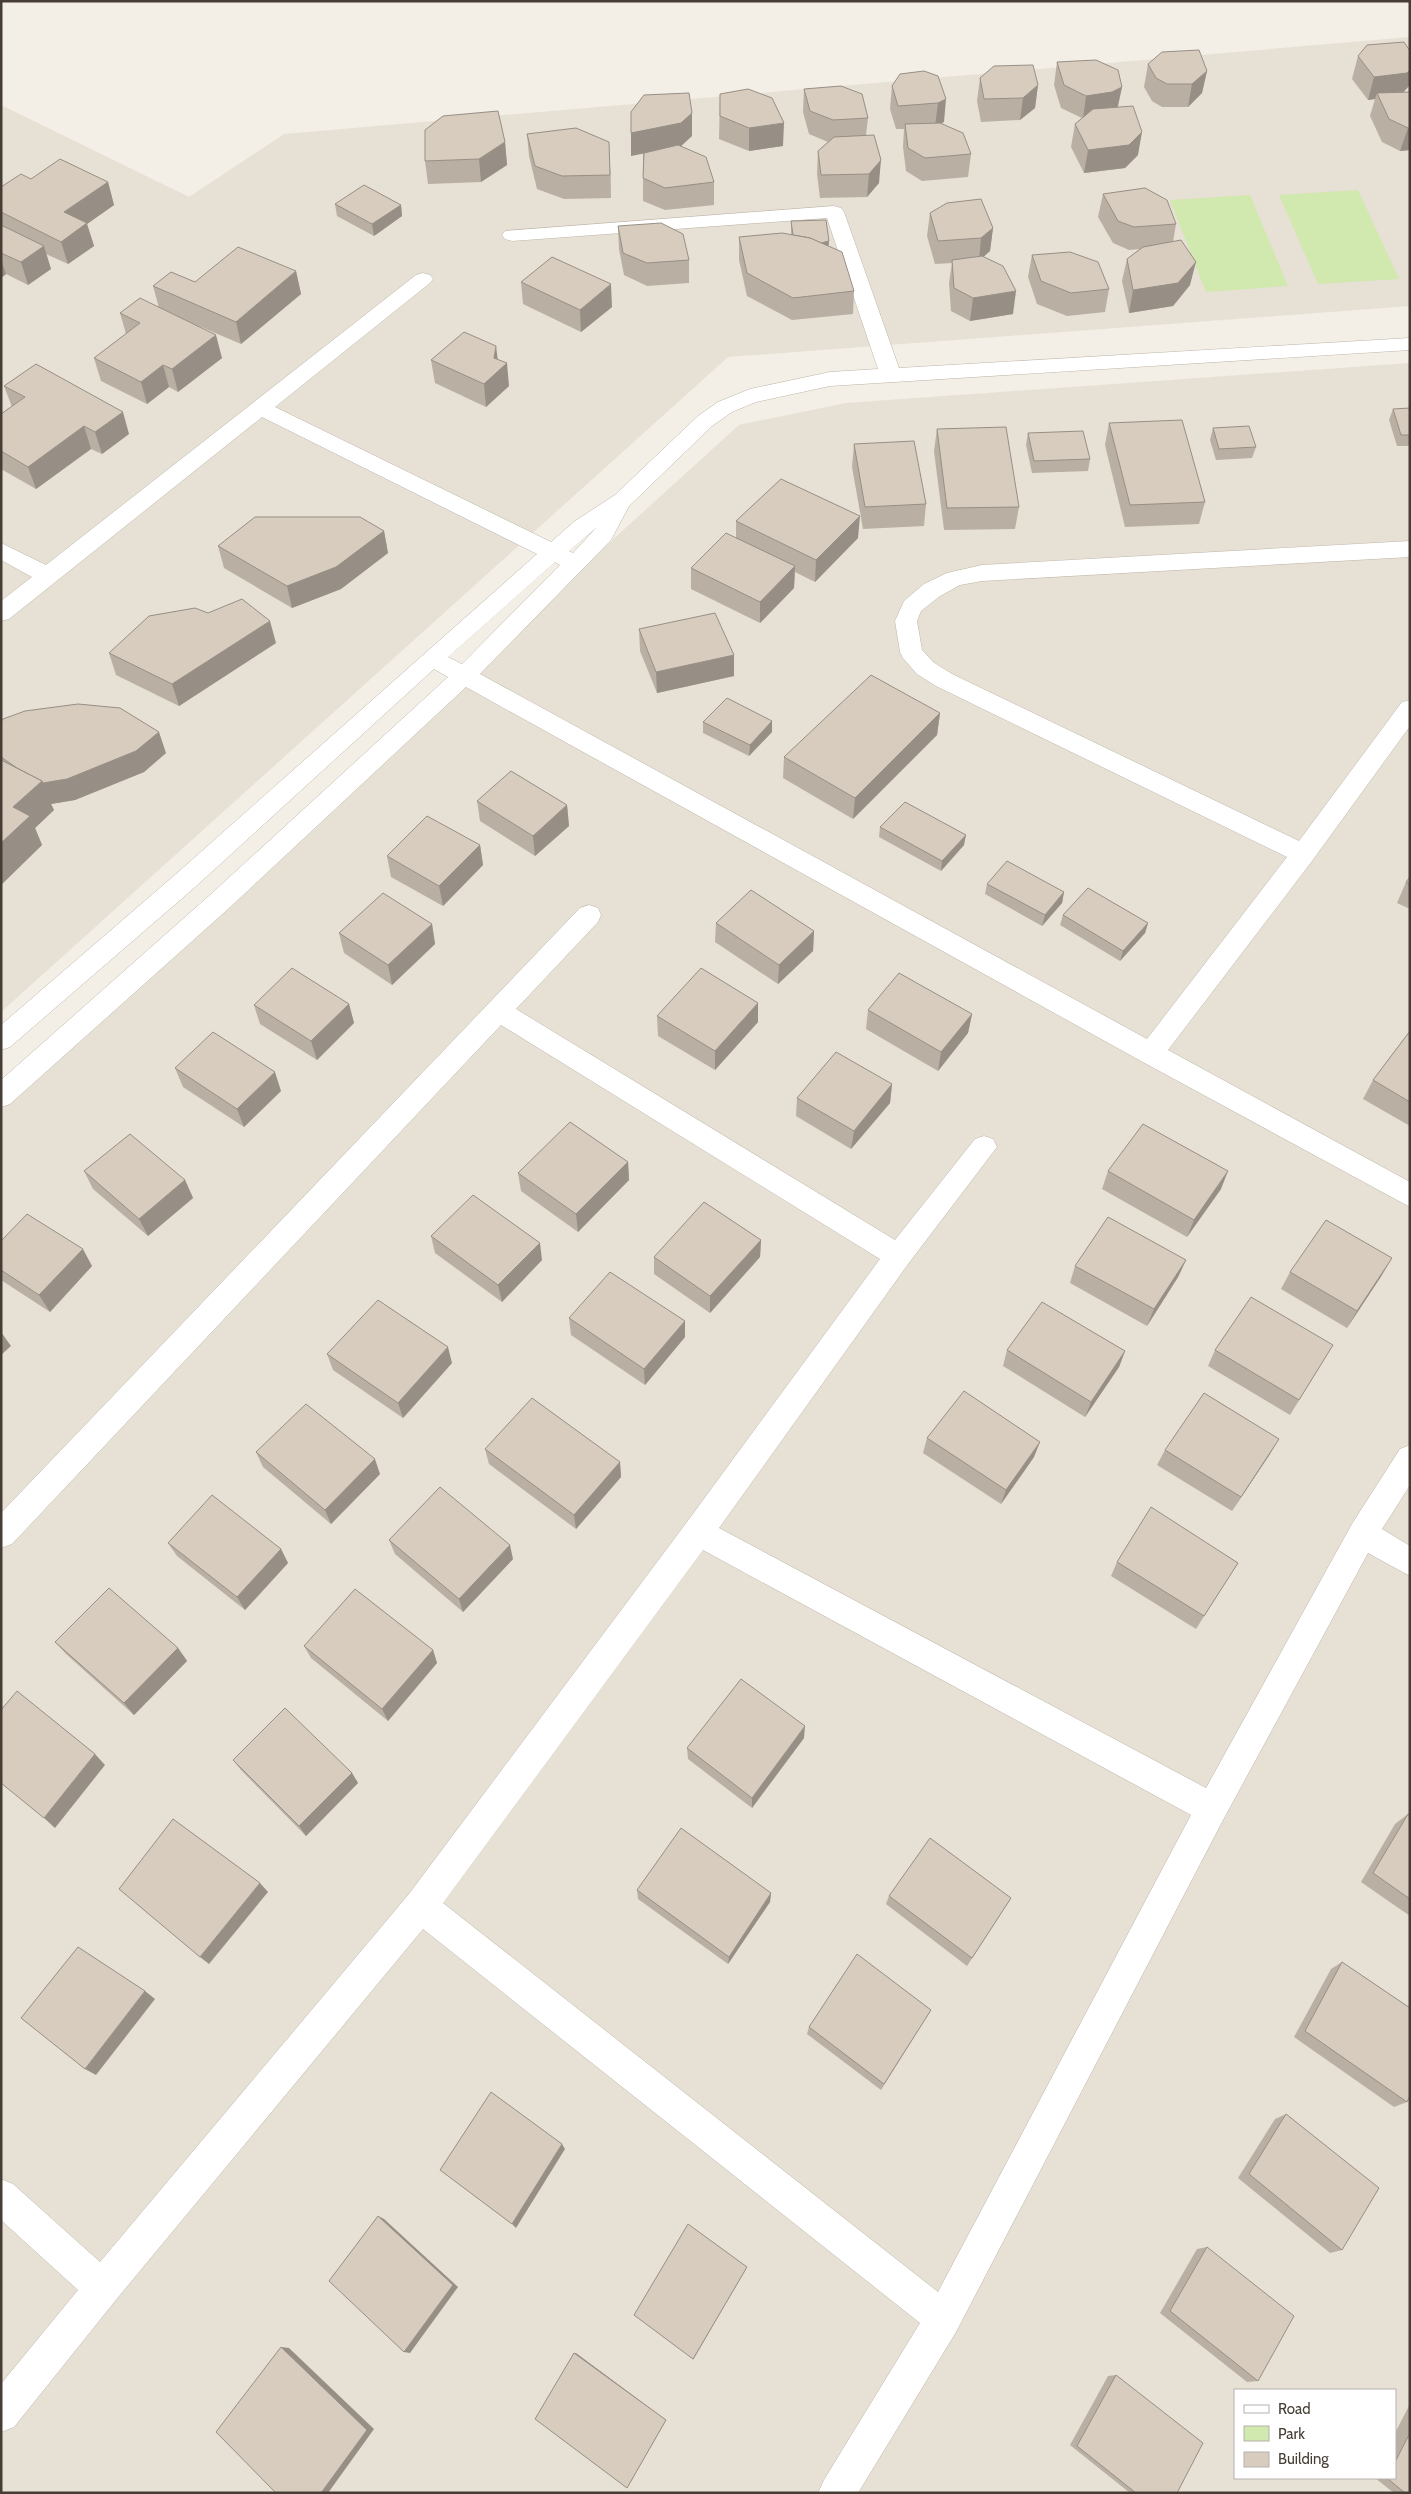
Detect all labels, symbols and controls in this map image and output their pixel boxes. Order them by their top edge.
legend [1234,2389,1396,2479]
text: Road [1278,2400,1311,2418]
text: Park [1278,2425,1305,2443]
text: Building [1278,2450,1329,2468]

